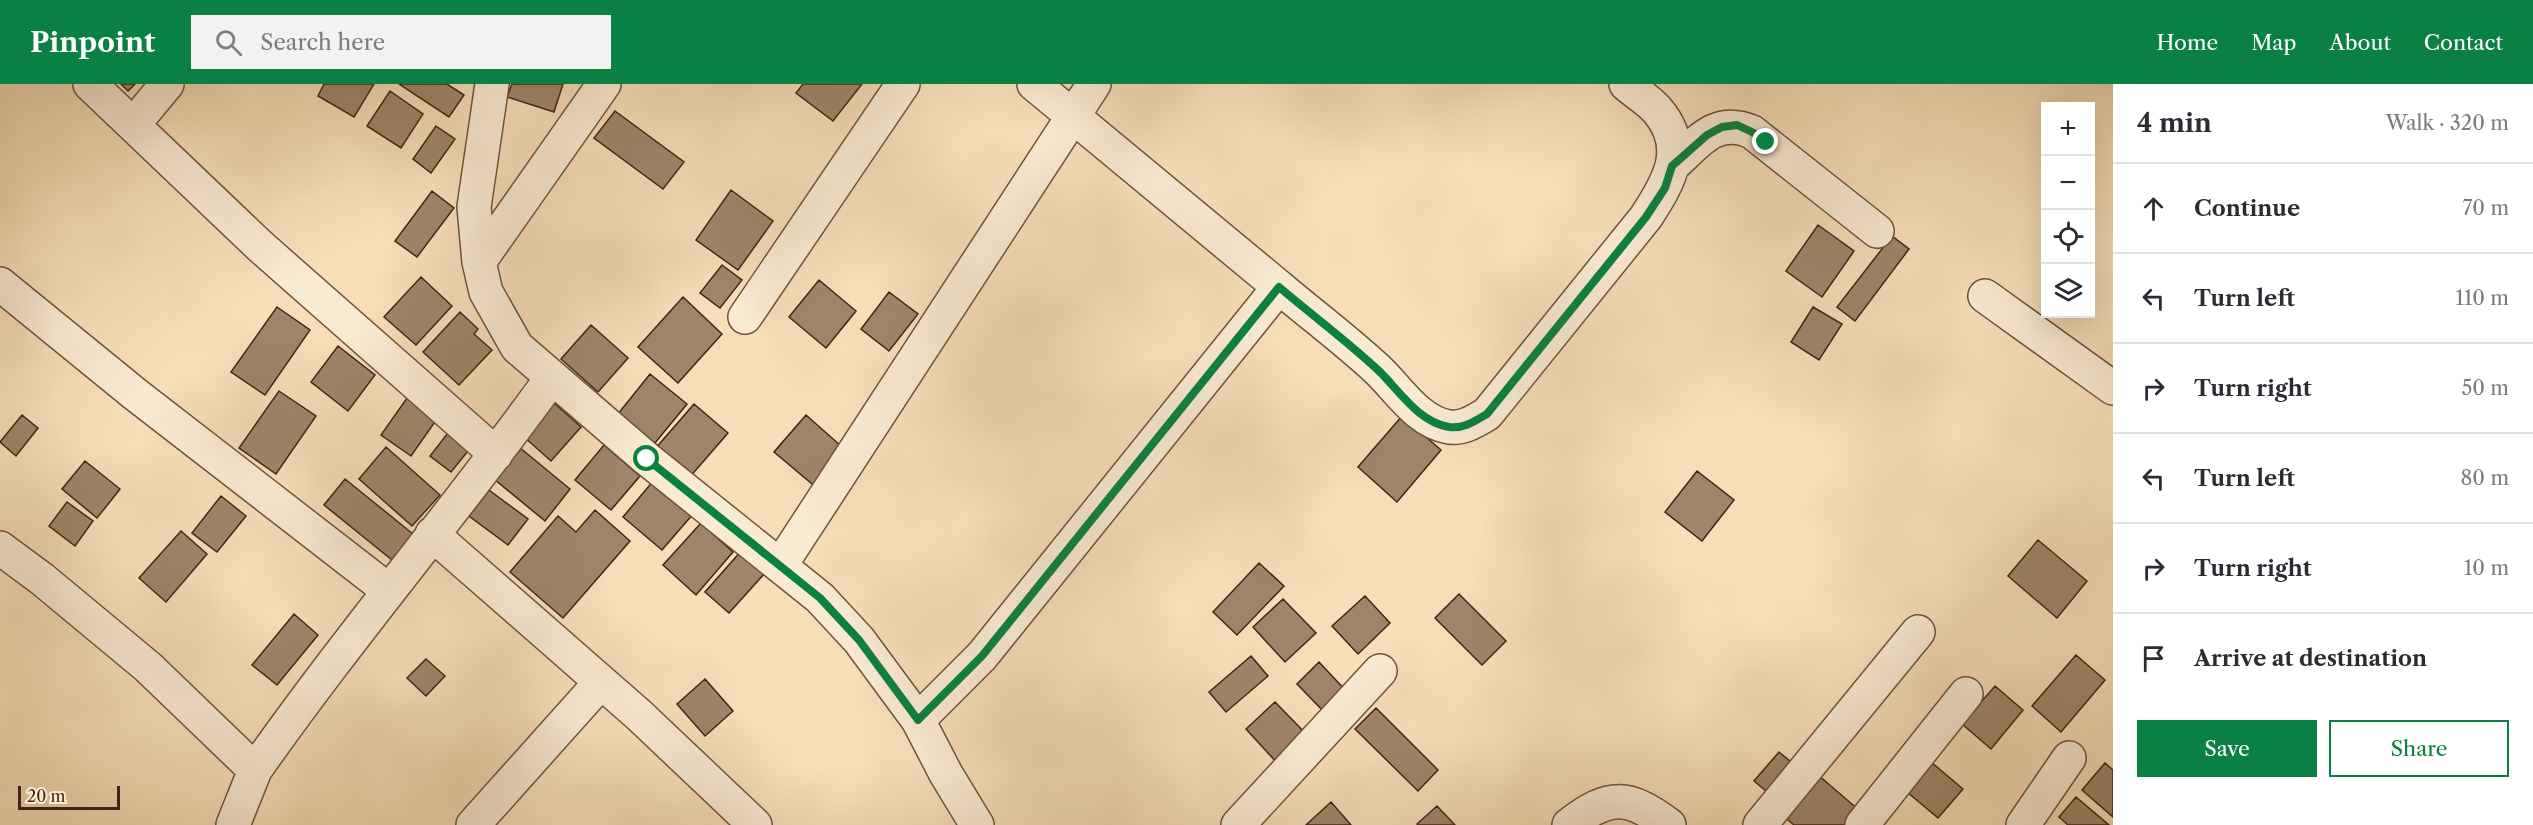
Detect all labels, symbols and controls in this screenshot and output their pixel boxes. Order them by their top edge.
search box [191,15,611,69]
text: Pinpoint [30,25,155,59]
icon: search [212,26,245,59]
text: Search here [260,29,385,56]
text: Home [2157,30,2218,55]
text: Map [2251,30,2296,55]
text: About [2329,30,2391,55]
text: Contact [2424,30,2503,55]
map controls [2041,102,2095,318]
button: + [2041,102,2095,156]
text: 4 min [2137,107,2212,139]
text: Walk · 320 m [2386,111,2509,135]
route end [1752,128,1778,154]
button: − [2041,156,2095,210]
icon: ahead [2137,192,2170,225]
text: Continue [2194,195,2300,222]
text: 70 m [2463,196,2509,220]
button: locate [2041,210,2095,264]
button: layers [2041,264,2095,318]
icon: left [2137,282,2170,315]
text: Turn left [2194,285,2295,312]
text: 110 m [2456,286,2509,310]
icon: right [2137,372,2170,405]
text: Turn right [2194,375,2312,402]
text: 50 m [2462,376,2509,400]
route start [633,445,659,471]
icon: left [2137,462,2170,495]
text: Turn left [2194,465,2295,492]
text: 80 m [2461,466,2509,490]
icon: right [2137,552,2170,585]
text: Turn right [2194,555,2312,582]
text: 10 m [2464,556,2509,580]
icon: arrive [2137,642,2170,675]
text: Arrive at destination [2194,645,2427,672]
button: Save [2137,720,2317,777]
button: Share [2329,720,2509,777]
scale bar [18,783,120,810]
text: 20 m [27,786,66,806]

